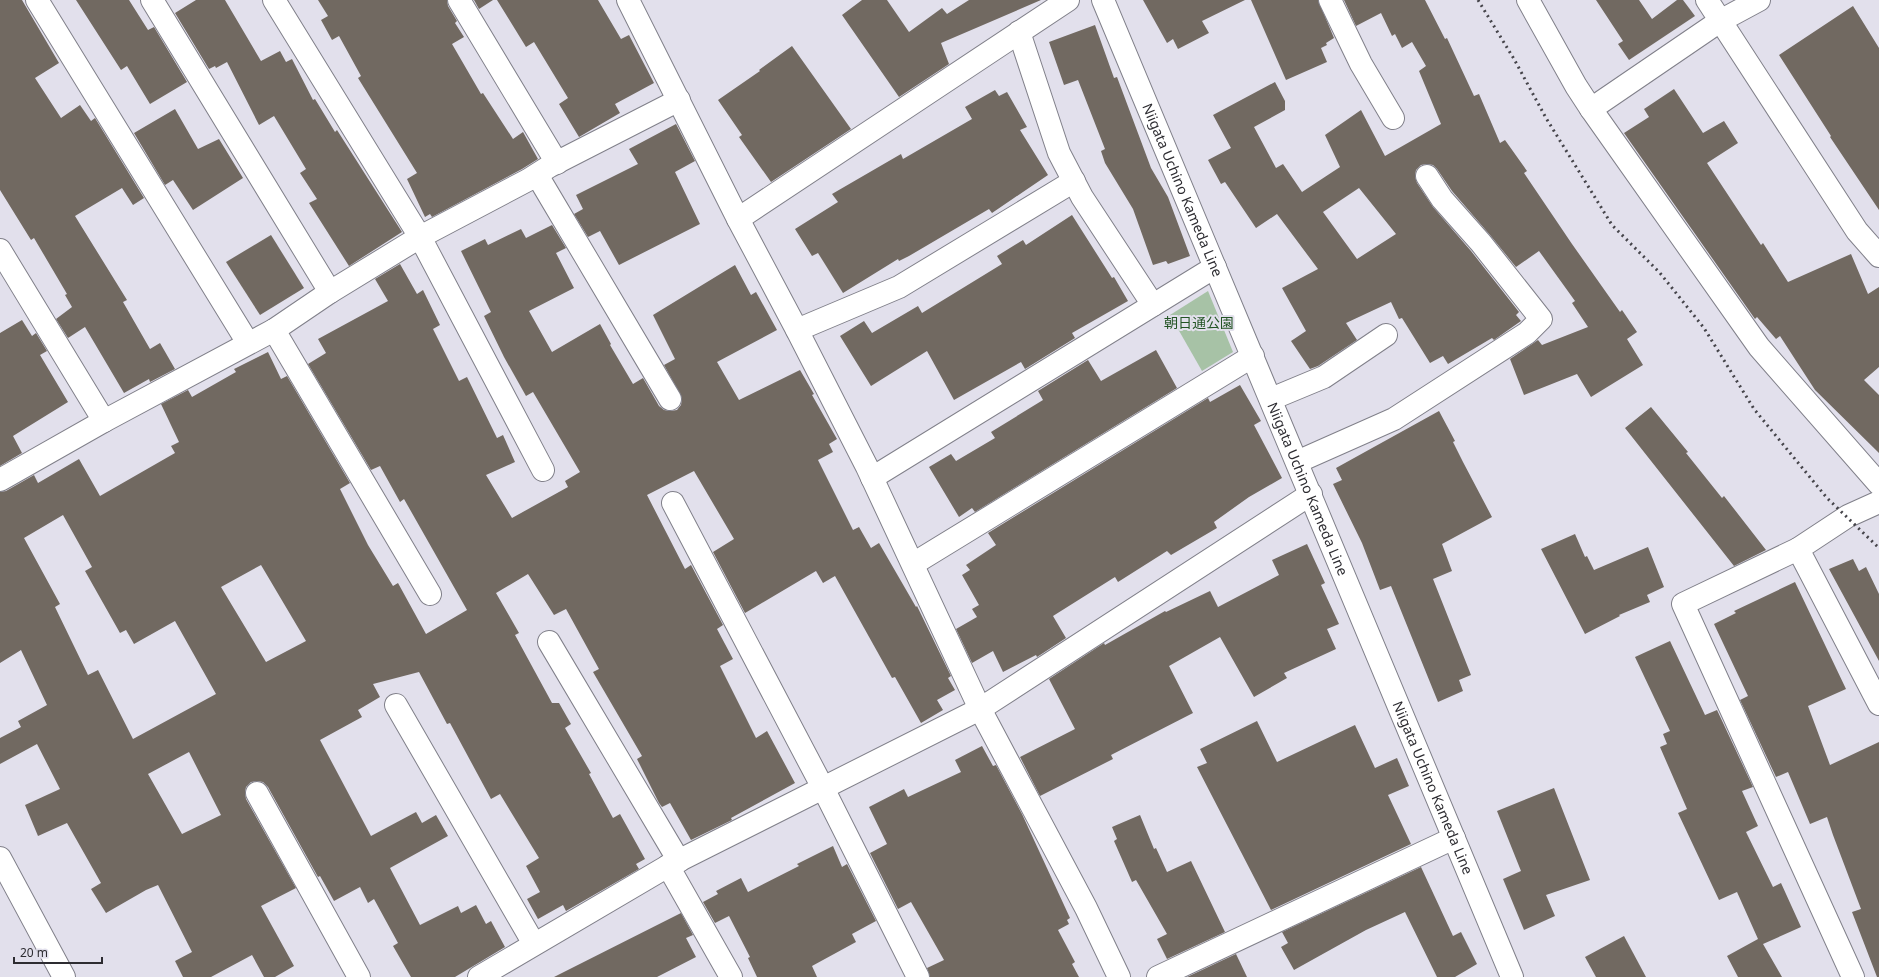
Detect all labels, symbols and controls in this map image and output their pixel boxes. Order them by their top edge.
street label: Niigata Uchino Kameda Line [1138,100,1228,279]
park label: 朝日通公園 [1164,313,1234,332]
street label: Niigata Uchino Kameda Line [1263,399,1353,578]
street label: Niigata Uchino Kameda Line [1389,698,1478,877]
scale bar [14,939,102,965]
text: 20 m [20,944,48,961]

